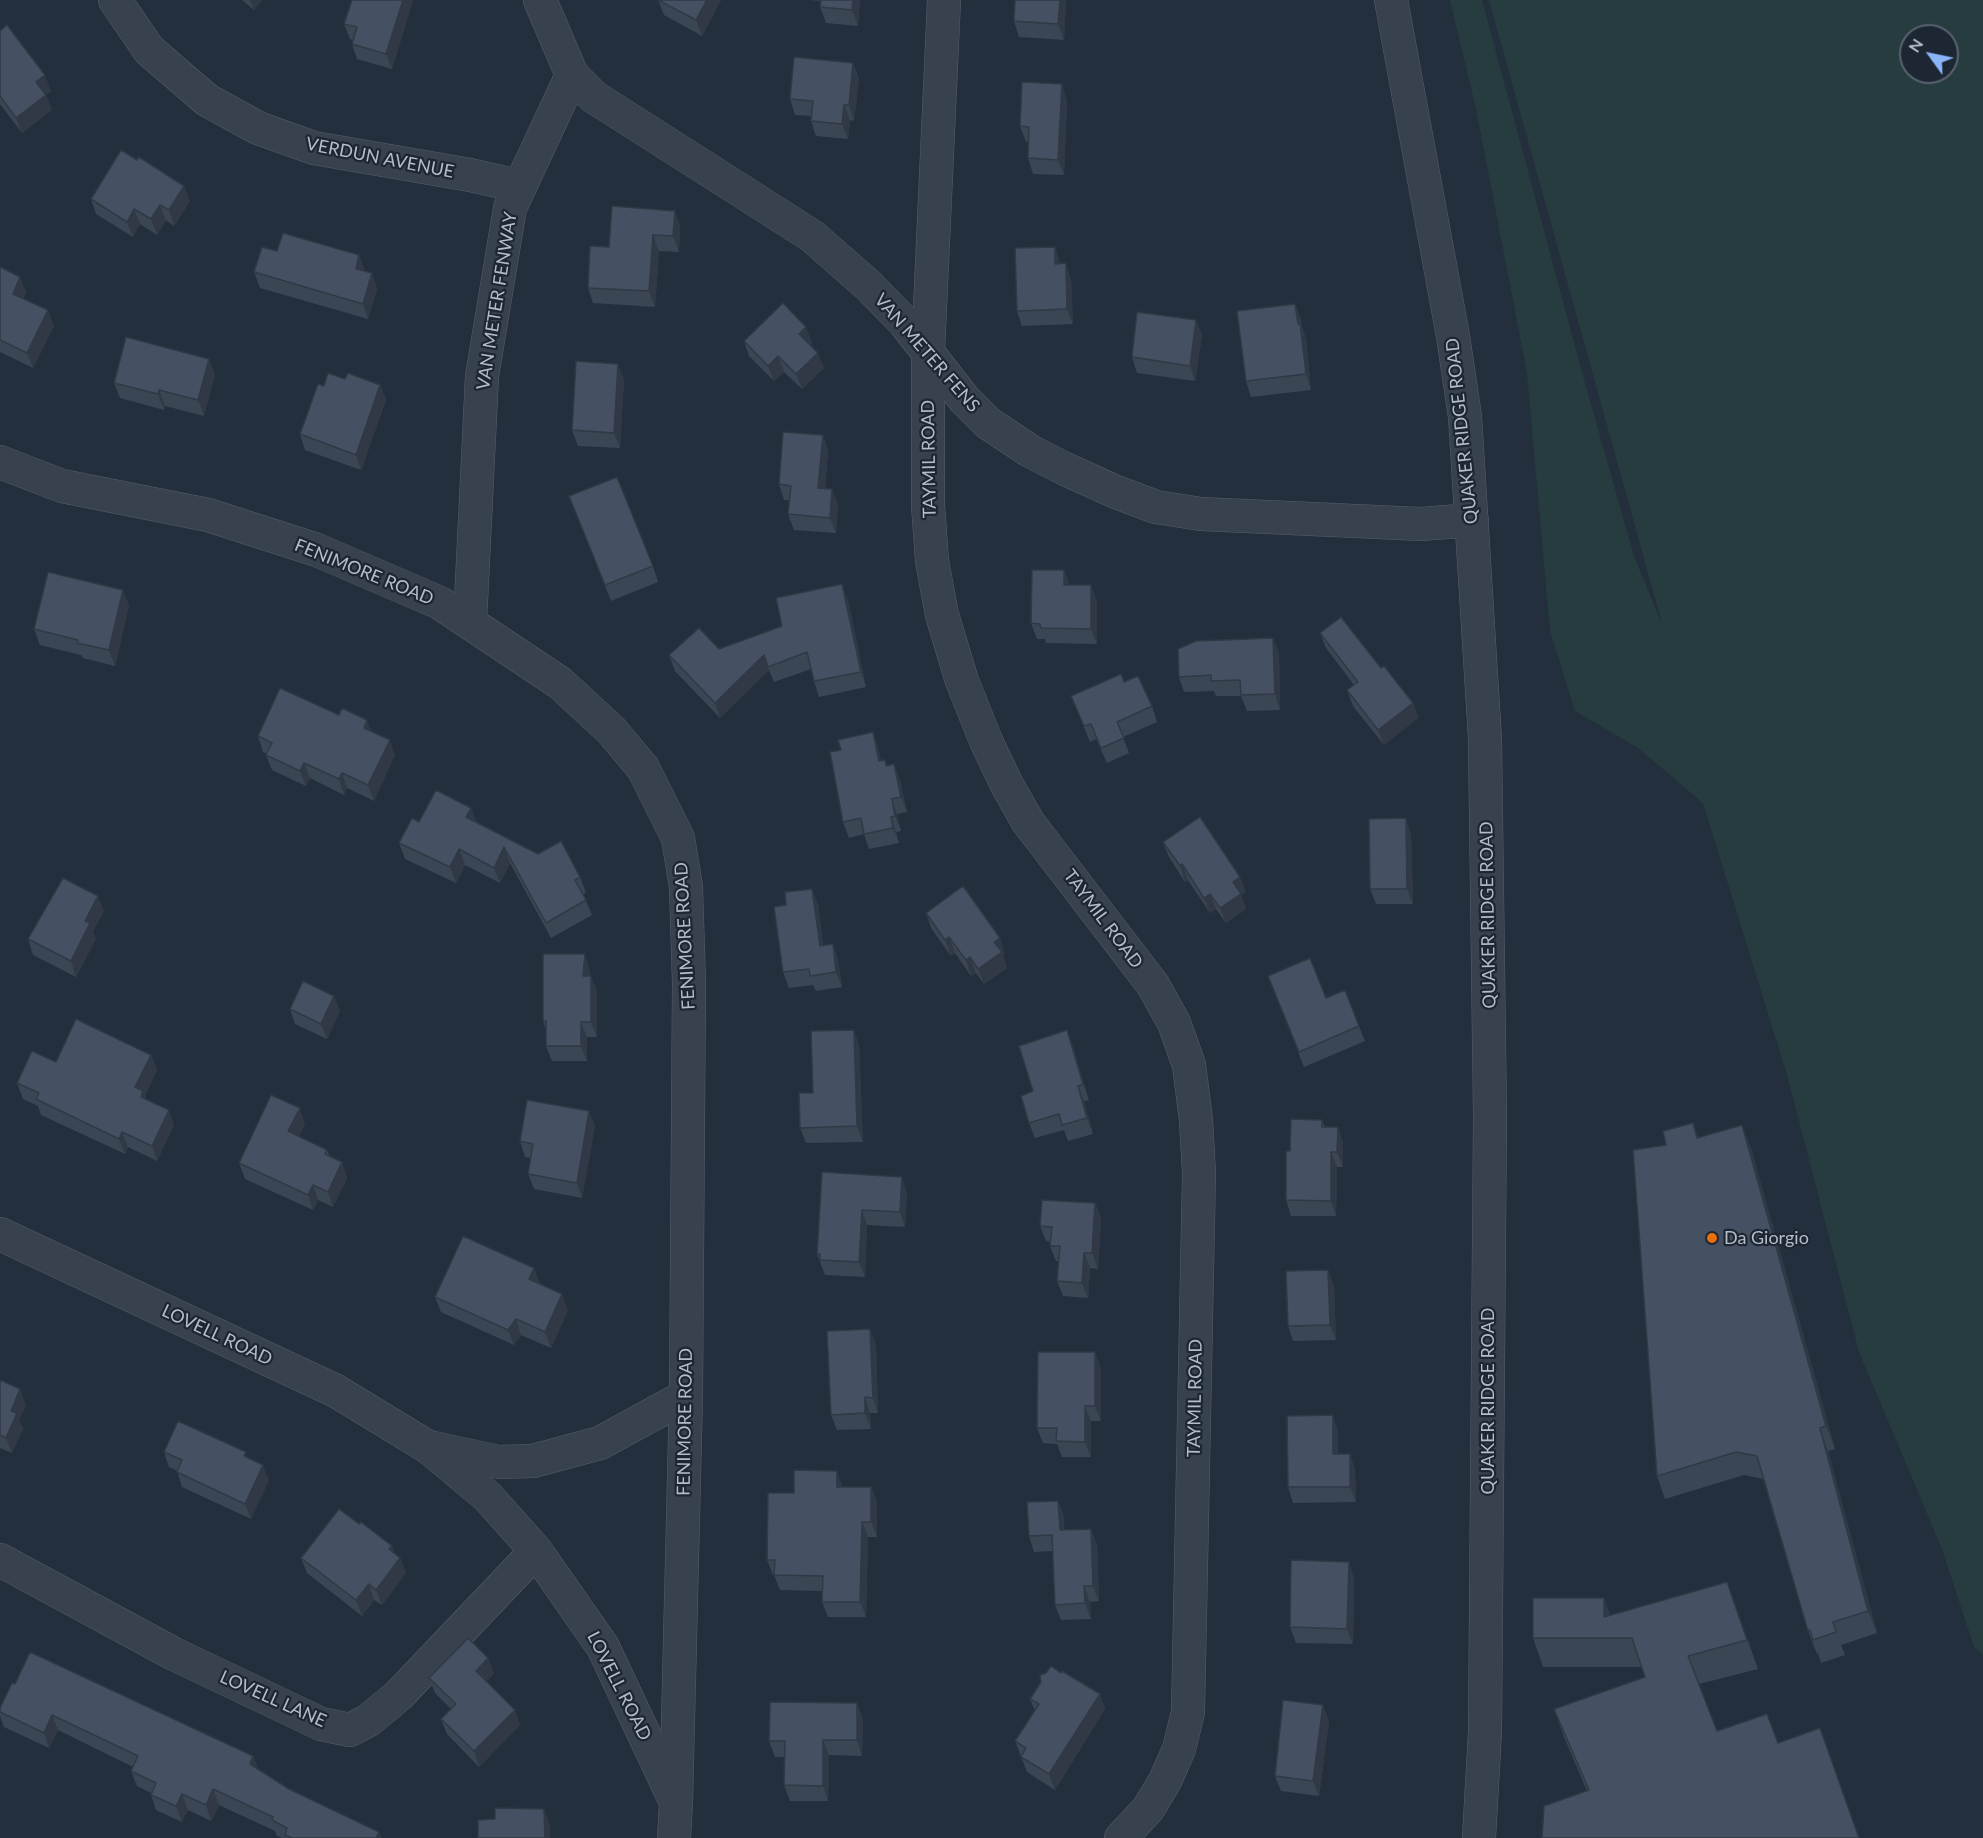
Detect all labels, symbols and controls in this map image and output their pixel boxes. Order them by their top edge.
north arrow [1899,24,1959,84]
text: N [1904,35,1926,55]
street label: VERDUN AVENUE [304,133,456,183]
street label: VAN METER FENWAY [472,210,522,392]
street label: VAN METER FENS [870,289,984,417]
street label: QUAKER RIDGE ROAD [1441,337,1483,525]
street label: TAYMIL ROAD [917,400,941,518]
street label: FENIMORE ROAD [291,534,437,610]
street label: QUAKER RIDGE ROAD [1476,821,1500,1009]
street label: FENIMORE ROAD [670,862,700,1010]
street label: TAYMIL ROAD [1059,865,1147,973]
place label: Da Giorgio [1724,1227,1809,1249]
marker: Da Giorgio [1705,1231,1719,1245]
street label: LOVELL ROAD [158,1300,276,1370]
street label: QUAKER RIDGE ROAD [1477,1308,1499,1494]
street label: TAYMIL ROAD [1183,1339,1207,1457]
street label: FENIMORE ROAD [673,1348,697,1496]
street label: LOVELL ROAD [582,1628,656,1744]
street label: LOVELL LANE [217,1666,329,1732]

